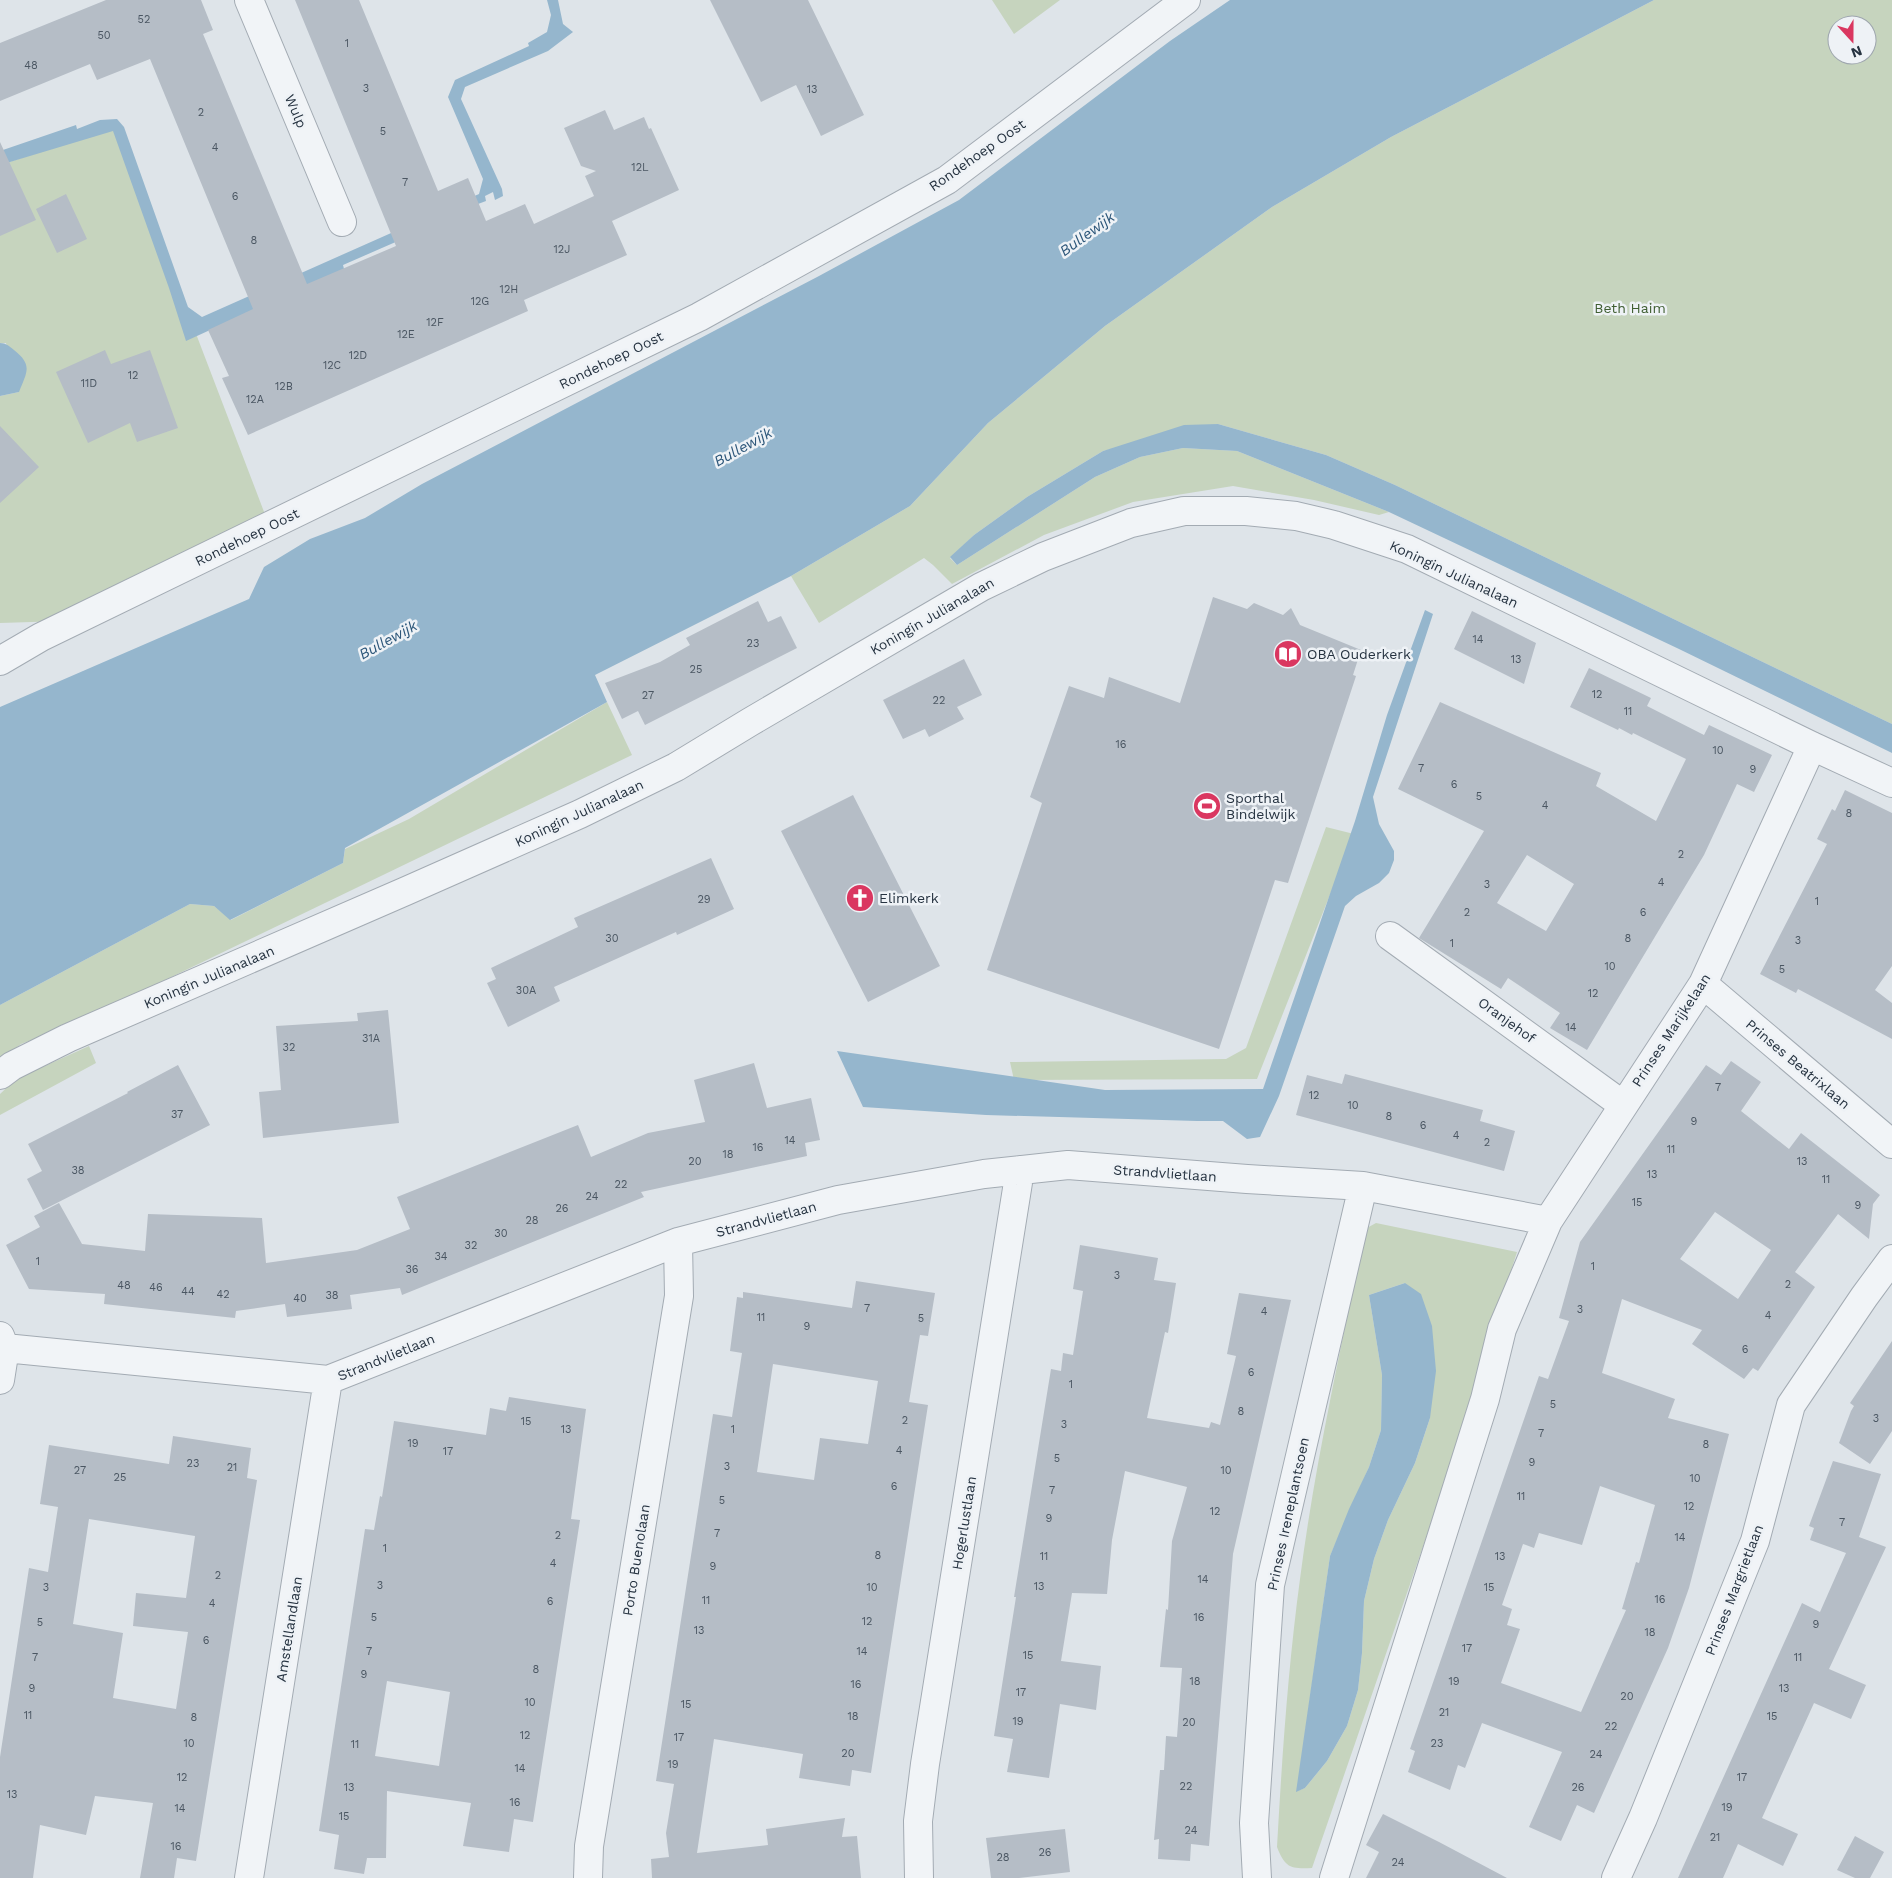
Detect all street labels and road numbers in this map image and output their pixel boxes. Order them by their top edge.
street label: Wulp [282,92,310,130]
street label: Rondehoep Oost [926,116,1028,194]
street label: Rondehoep Oost [556,328,666,392]
street label: Rondehoep Oost [192,505,302,569]
street label: Koningin Julianalaan [1387,537,1521,611]
street label: Koningin Julianalaan [867,574,997,658]
street label: Koningin Julianalaan [512,776,646,850]
street label: Koningin Julianalaan [141,942,277,1012]
street label: Prinses Marijkelaan [1628,970,1714,1090]
street label: Oranjehof [1475,994,1539,1046]
street label: Prinses Beatrixlaan [1743,1016,1853,1112]
street label: Strandvlietlaan [1113,1161,1217,1185]
street label: Strandvlietlaan [714,1198,818,1240]
street label: Strandvlietlaan [335,1330,437,1384]
street label: Prinses Ireneplantsoen [1264,1436,1312,1592]
street label: Hogerlustlaan [949,1475,979,1571]
street label: Porto Buenolaan [619,1503,653,1617]
street label: Prinses Margrietlaan [1702,1522,1766,1658]
street label: Amstellandlaan [273,1575,305,1683]

